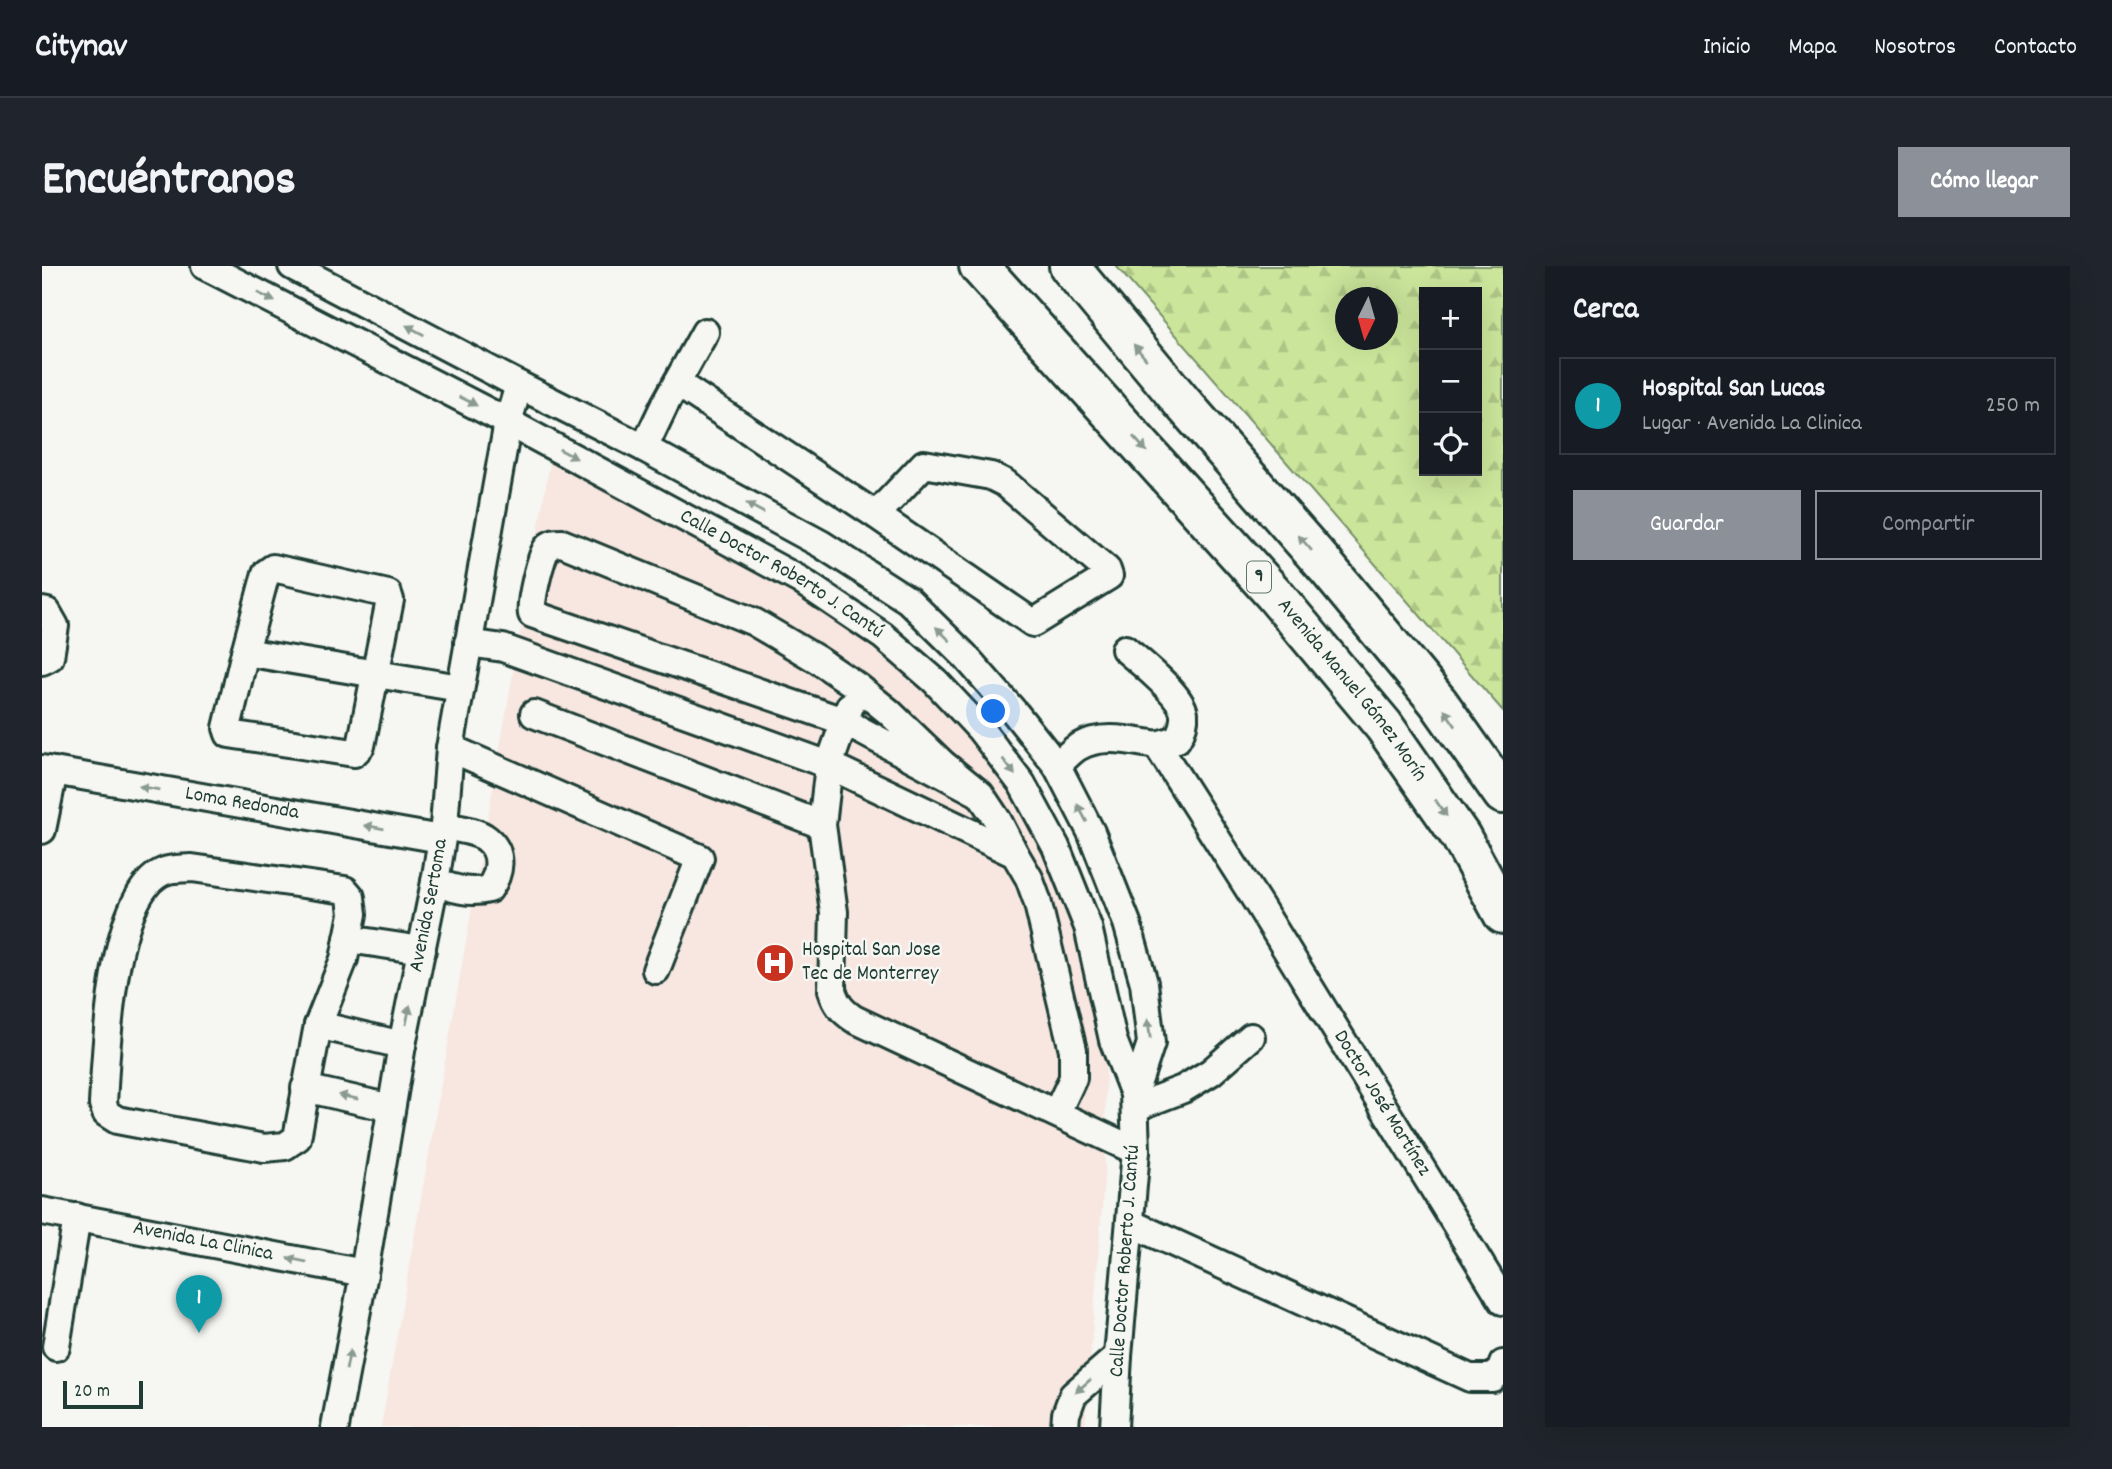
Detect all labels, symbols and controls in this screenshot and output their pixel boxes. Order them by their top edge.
text: Citynav [35,25,127,72]
text: Inicio [1703,31,1751,65]
text: Mapa [1789,31,1836,65]
text: Nosotros [1874,31,1956,65]
text: Contacto [1994,31,2077,65]
text: Encuéntranos [42,147,296,217]
button: Cómo llegar [1898,147,2070,217]
north arrow [1335,287,1398,350]
map controls [1419,287,1482,476]
button: + [1419,287,1482,350]
text: Cerca [1573,290,1638,333]
one-way arrow [256,292,276,303]
one-way arrow [405,325,425,336]
one-way arrow [1133,344,1148,361]
button: − [1419,350,1482,413]
text: Hospital San Lucas [1642,371,1826,408]
text: 1 [1595,390,1601,423]
text: 250 m [1986,390,2040,423]
one-way arrow [458,396,478,407]
text: Lugar · Avenida La Clinica [1642,408,1862,441]
button: locate [1419,413,1482,476]
one-way arrow [1132,435,1148,453]
one-way arrow [558,448,578,460]
button: Guardar [1573,490,1801,560]
button: Compartir [1815,490,2042,560]
street label: Calle Doctor Roberto J. Cantú [674,502,889,647]
one-way arrow [745,502,765,514]
one-way arrow [1298,534,1313,551]
road number: 9 [1247,562,1271,592]
street label: Avenida Manuel Gómez Morín [1269,592,1434,788]
one-way arrow [935,627,952,643]
your location [976,694,1010,728]
one-way arrow [1443,709,1457,727]
one-way arrow [1001,757,1016,775]
street label: Loma Redonda [183,779,302,829]
one-way arrow [138,782,160,793]
one-way arrow [1434,799,1448,817]
one-way arrow [1076,803,1087,823]
one-way arrow [363,821,385,832]
street label: Avenida Sertoma [402,836,457,975]
place label: Hospital San Jose Tec de Monterrey [802,936,941,990]
hospital icon: Hospital San Jose Tec de Monterrey [754,942,796,984]
one-way arrow [403,1004,414,1026]
one-way arrow [1144,1018,1155,1040]
street label: Doctor José Martínez [1325,1025,1438,1182]
one-way arrow [337,1092,359,1103]
street label: Calle Doctor Roberto J. Cantú [1103,1144,1149,1378]
street label: Avenida La Clinica [131,1214,277,1270]
one-way arrow [286,1254,308,1265]
pin: 1 [176,1275,222,1333]
one-way arrow [343,1349,354,1371]
scale bar [63,1378,144,1410]
one-way arrow [1074,1378,1091,1393]
text: 20 m [74,1379,110,1406]

